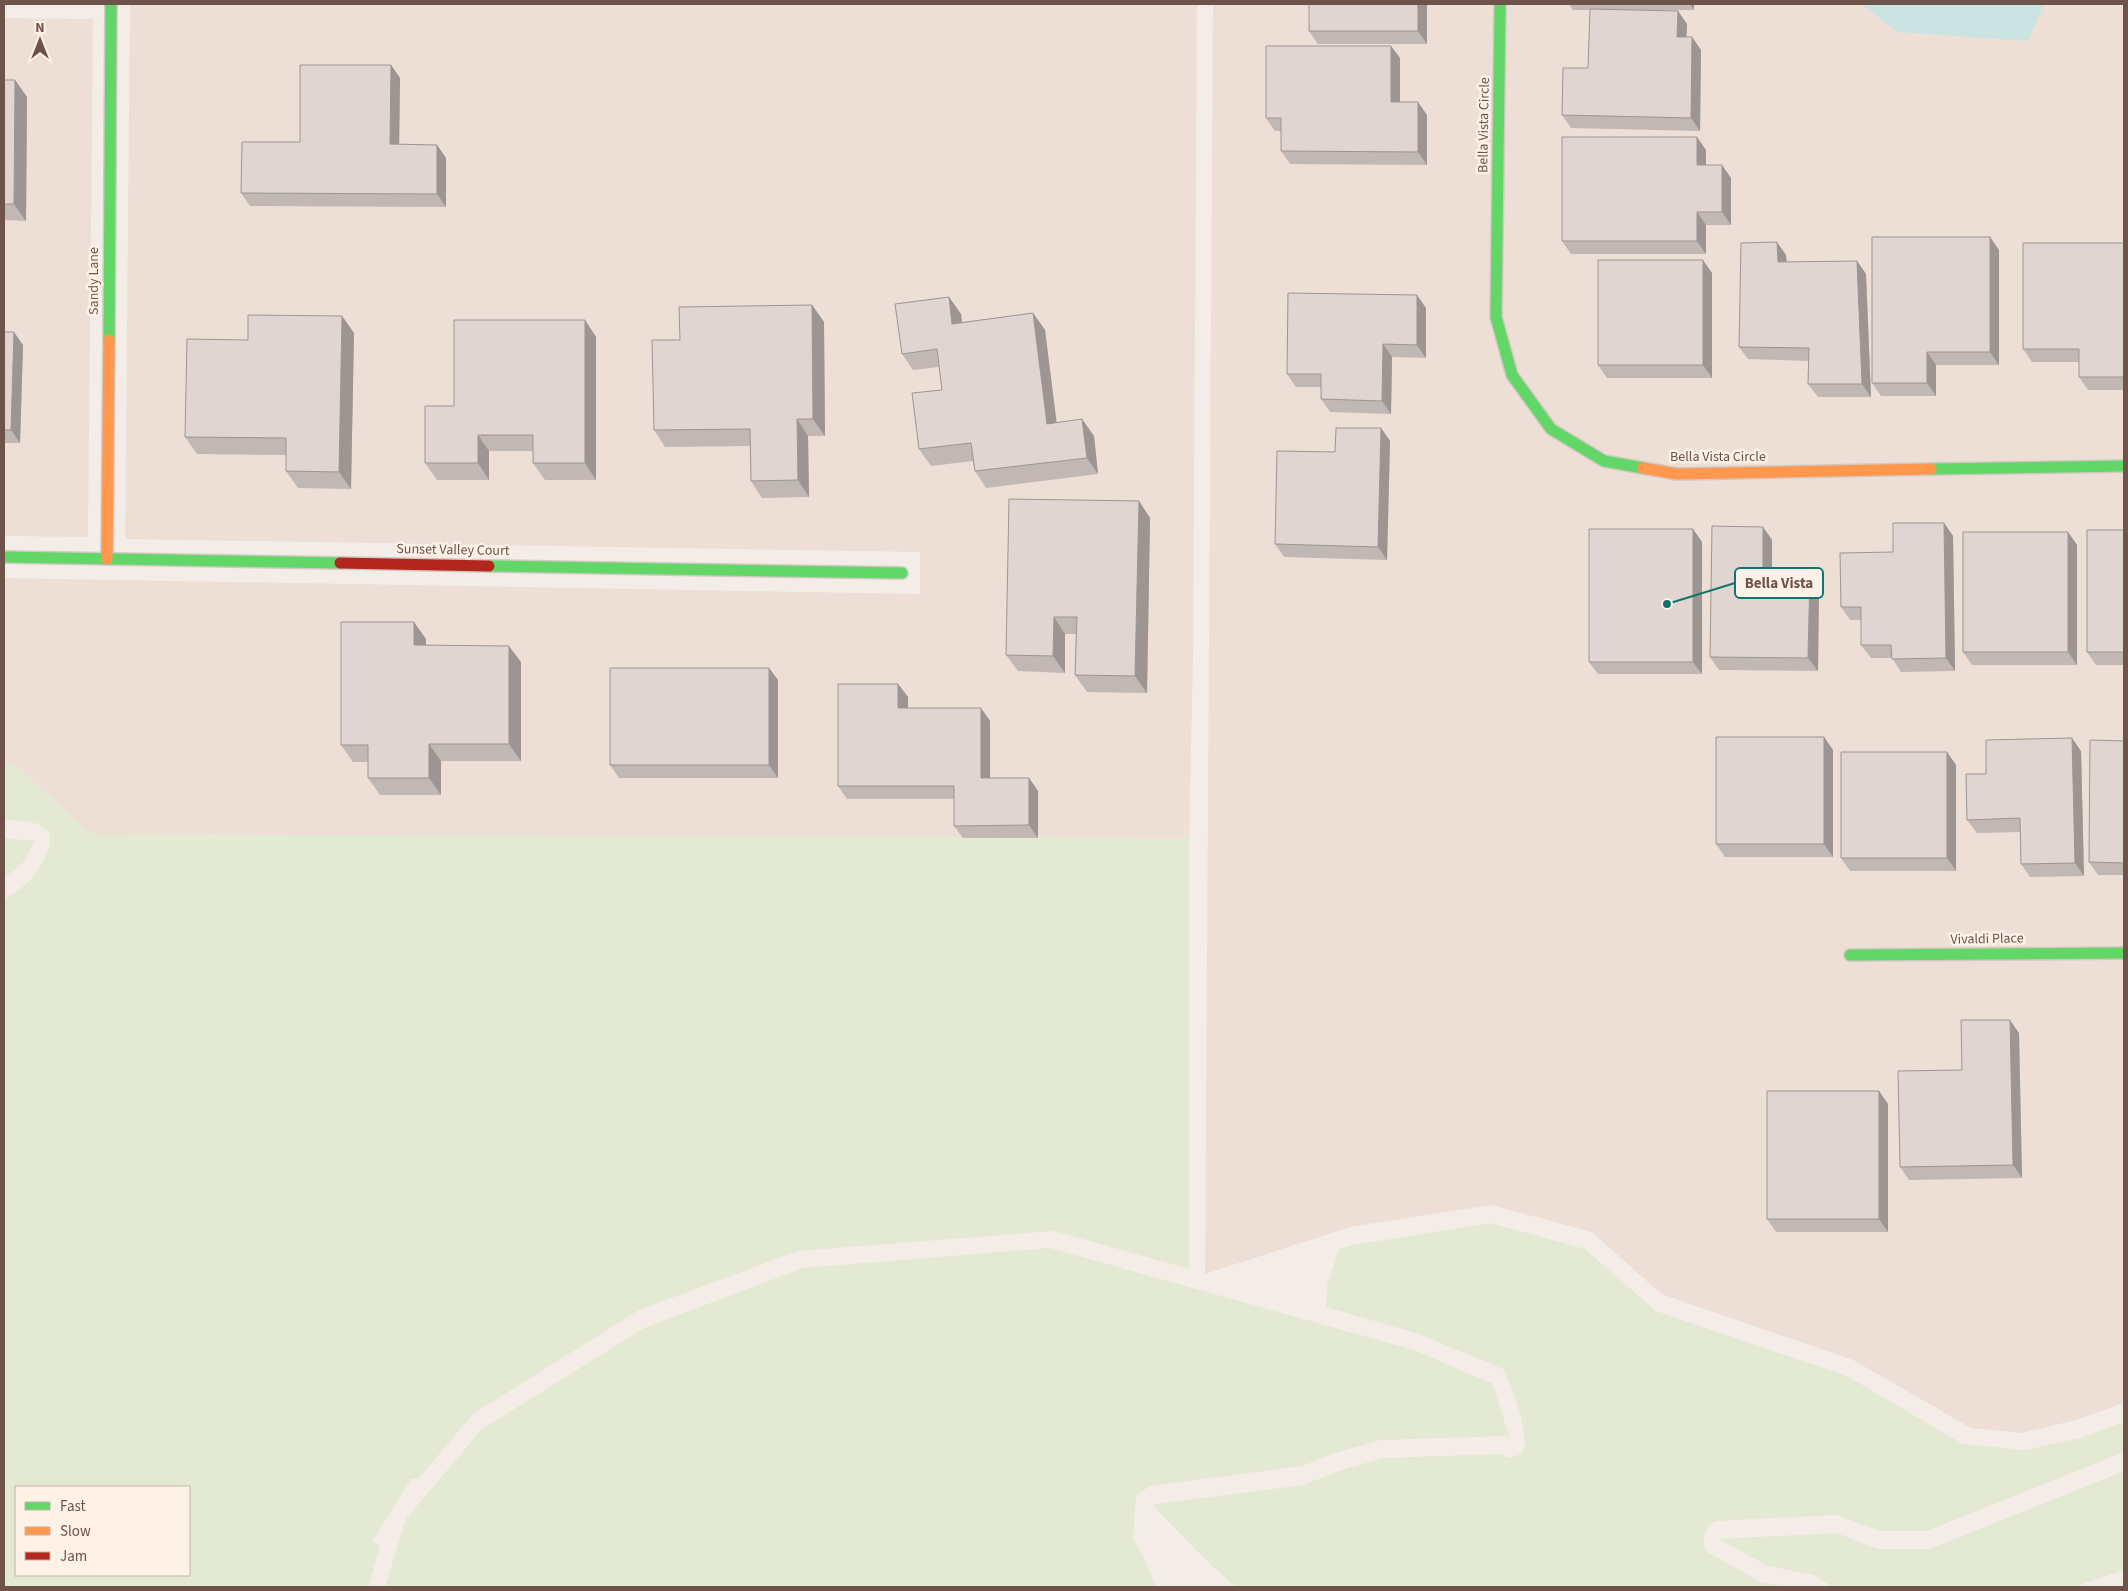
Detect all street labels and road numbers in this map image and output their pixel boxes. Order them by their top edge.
street label: Bella Vista Circle [1473,77,1495,173]
street label: Sandy Lane [84,247,104,315]
street label: Bella Vista Circle [1670,447,1766,467]
street label: Sunset Valley Court [396,539,510,561]
street label: Vivaldi Place [1950,928,2024,950]

